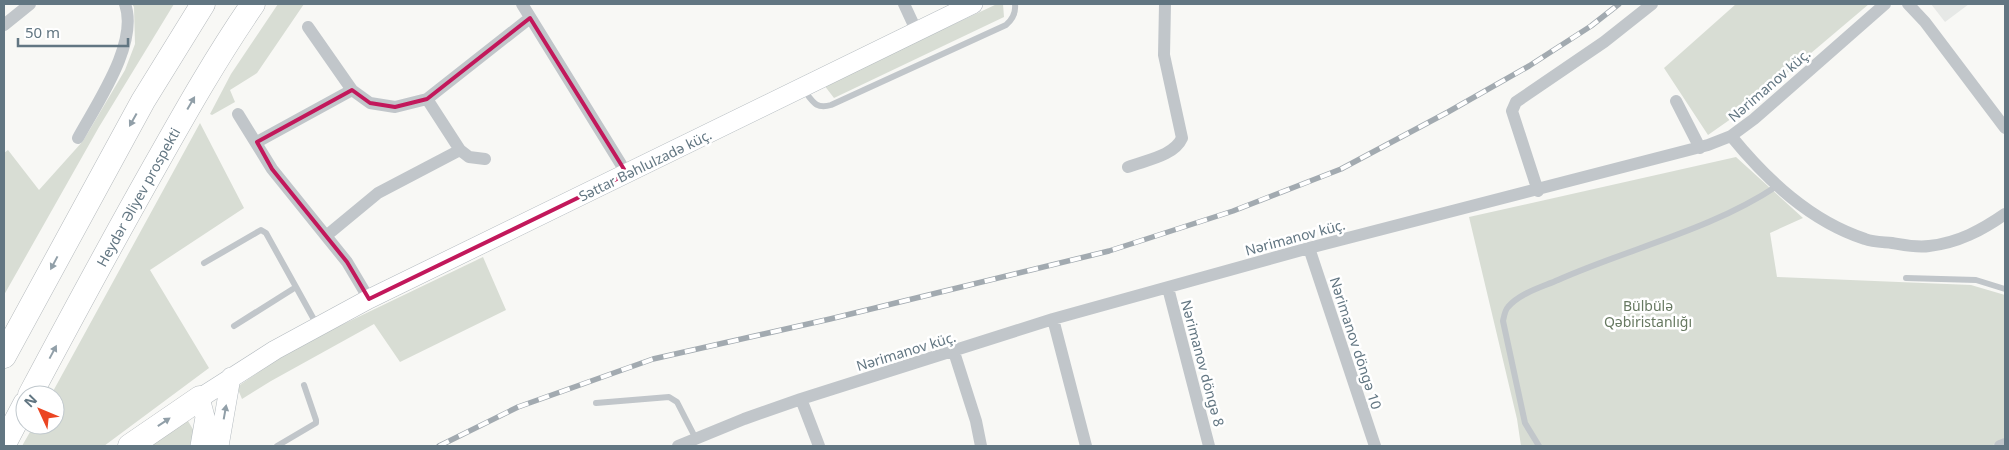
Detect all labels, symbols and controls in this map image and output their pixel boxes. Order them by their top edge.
scale bar [18,15,128,47]
text: 50 m [25,22,60,42]
street label: Nərimanov küç. [1724,44,1814,126]
one-way arrow [187,95,195,110]
one-way arrow [128,114,137,127]
street label: Heydər Əliyev prospekti [92,124,184,270]
street label: Səttar Bəhlulzadə küç. [575,125,715,205]
street label: Nərimanov küç. [1243,214,1347,260]
one-way arrow [50,255,58,270]
street label: Nərimanov döngə 10 [1326,274,1386,412]
park label: Bülbülə Qəbiristanlığı [1604,296,1692,331]
street label: Nərimanov döngə 8 [1177,298,1229,428]
street label: Nərimanov küç. [854,327,958,375]
one-way arrow [49,345,57,359]
north arrow [15,385,65,435]
text: N [19,390,41,411]
one-way arrow [221,403,229,419]
one-way arrow [158,417,171,427]

